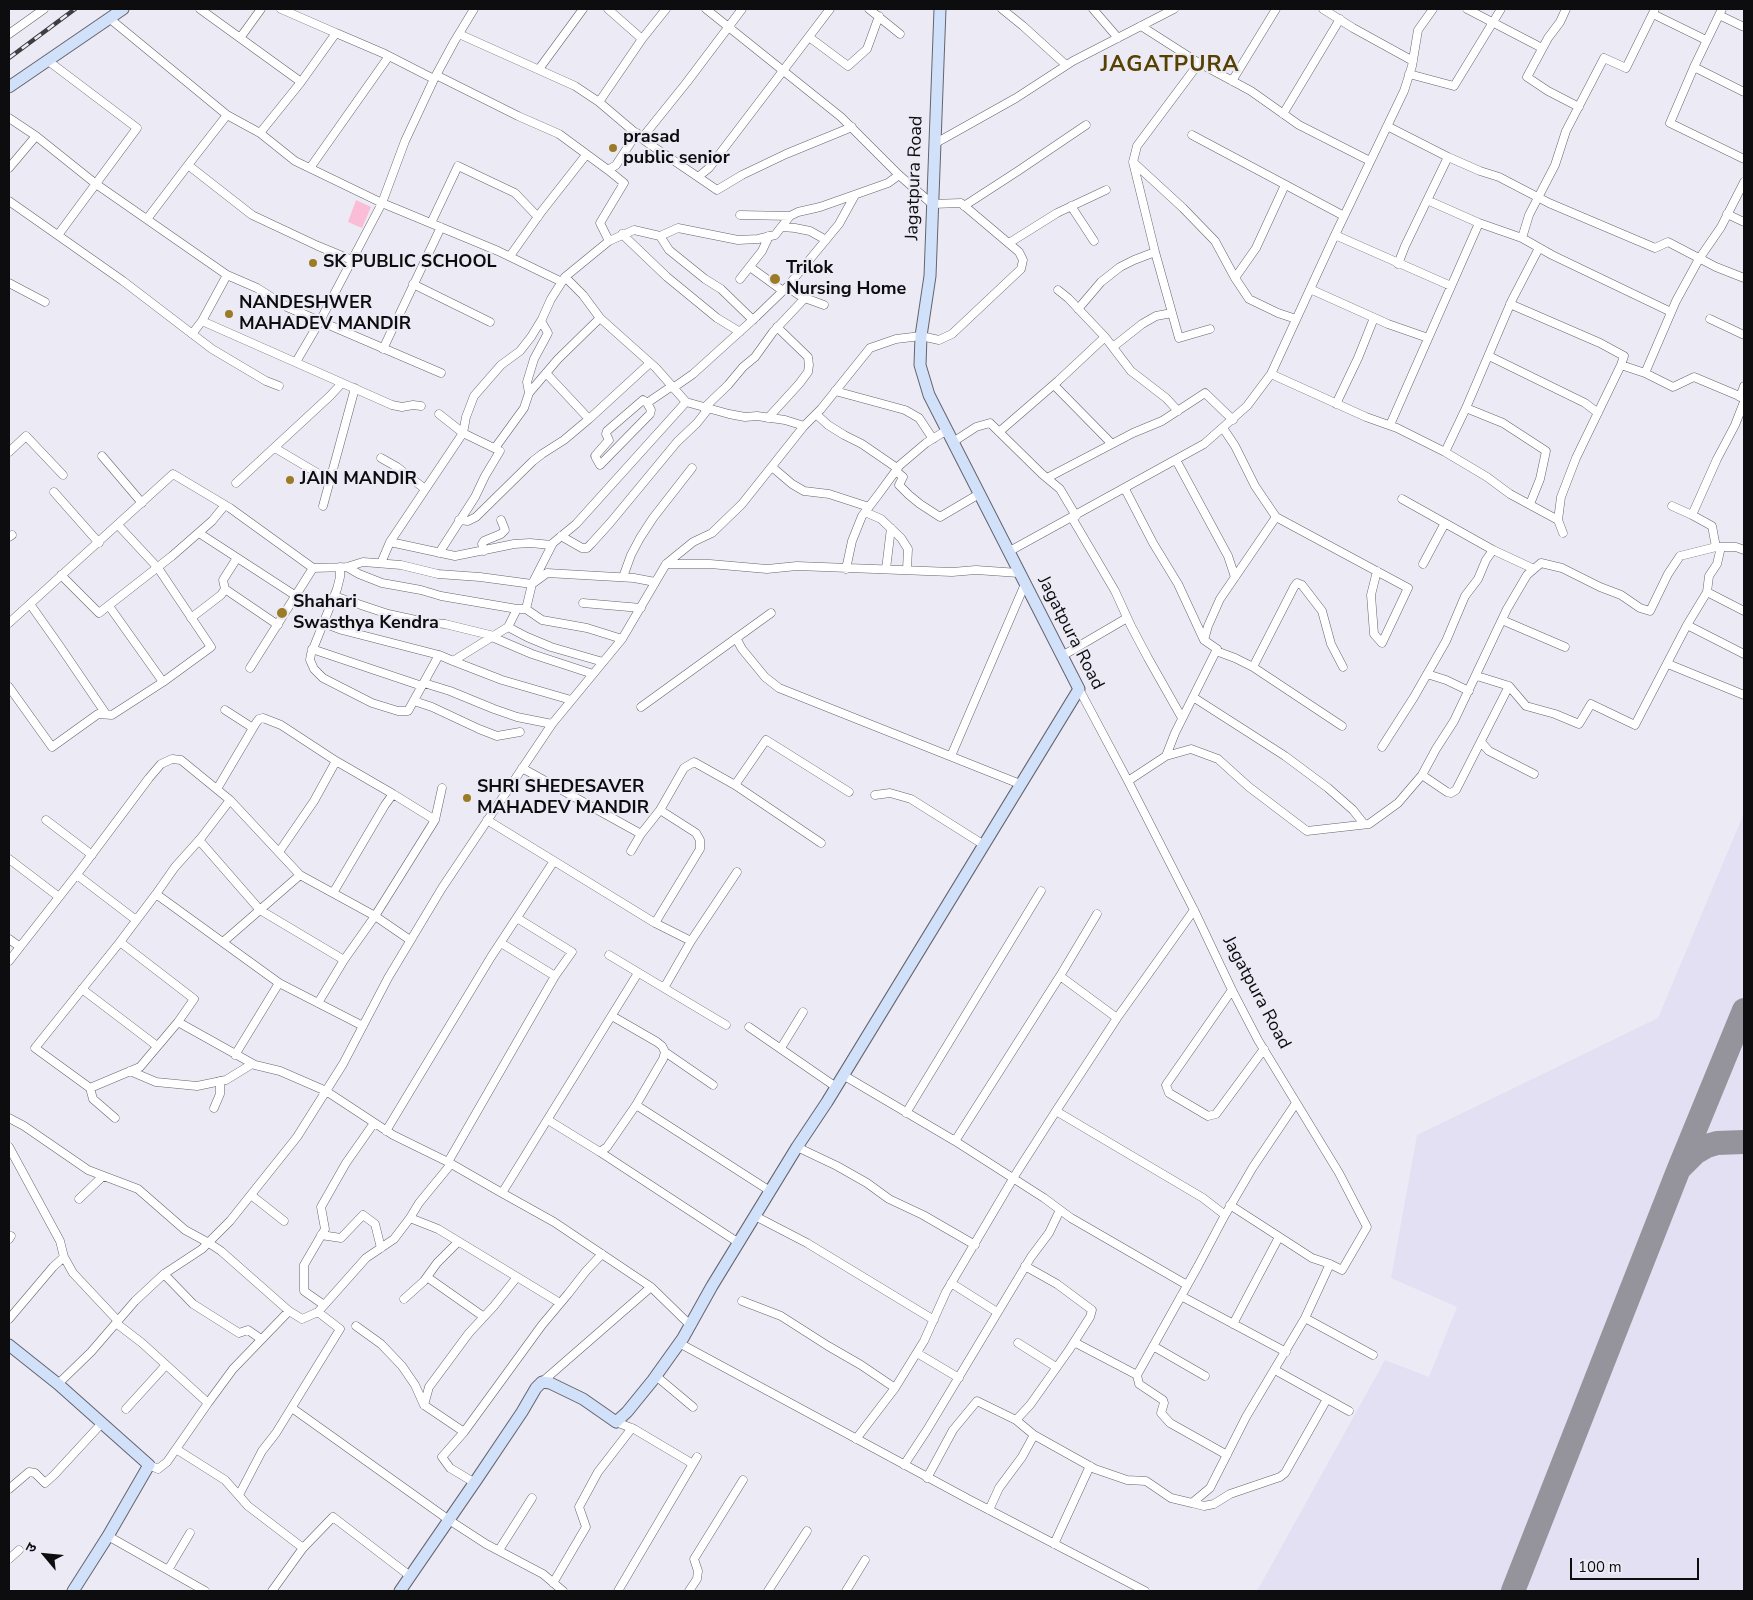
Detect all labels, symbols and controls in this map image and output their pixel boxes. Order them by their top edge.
district label: JAGATPURA [1099,53,1241,79]
street label: Jagatpura Road [902,115,928,241]
place label: prasad public senior [623,127,730,170]
marker: prasad public senior [607,142,619,154]
place label: SK PUBLIC SCHOOL [323,252,497,274]
marker: SK PUBLIC SCHOOL [307,257,319,269]
place label: Trilok Nursing Home [786,258,906,300]
marker: Trilok Nursing Home [768,272,782,286]
place label: NANDESHWER MAHADEV MANDIR [239,293,411,336]
marker: NANDESHWER MAHADEV MANDIR [223,308,235,320]
place label: JAIN MANDIR [300,469,417,491]
marker: JAIN MANDIR [284,474,296,486]
street label: Jagatpura Road [1032,573,1108,693]
place label: Shahari Swasthya Kendra [293,592,439,634]
marker: Shahari Swasthya Kendra [275,606,289,620]
place label: SHRI SHEDESAVER MAHADEV MANDIR [477,777,649,820]
marker: SHRI SHEDESAVER MAHADEV MANDIR [461,792,473,804]
street label: Jagatpura Road [1217,933,1295,1053]
north arrow [20,1530,70,1580]
text: उ [21,1540,42,1556]
scale bar [1573,1548,1702,1580]
text: 100 m [1578,1557,1622,1577]

